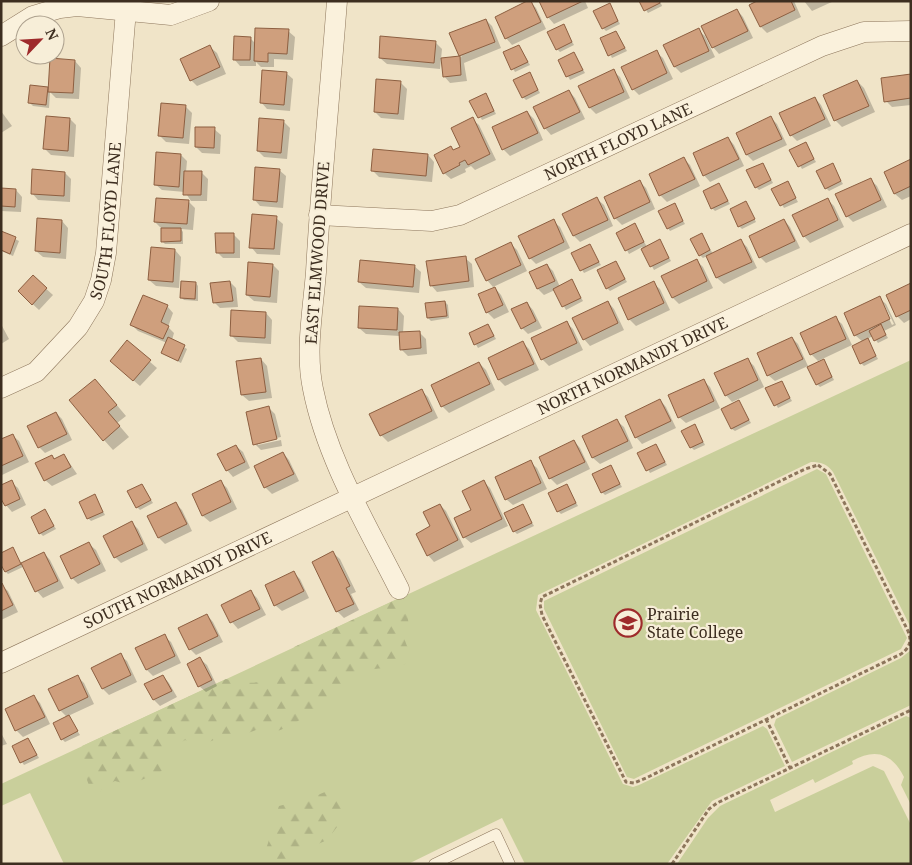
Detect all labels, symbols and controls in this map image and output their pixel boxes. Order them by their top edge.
north arrow [15,15,65,65]
text: N [41,25,63,43]
street label: NORTH FLOYD LANE [540,97,696,185]
street label: SOUTH FLOYD LANE [84,141,126,303]
street label: EAST ELMWOOD DRIVE [300,161,334,345]
street label: NORTH NORMANDY DRIVE [533,311,731,420]
street label: SOUTH NORMANDY DRIVE [80,526,275,634]
place label: Prairie State College [647,603,743,643]
school or university icon: Prairie State College [613,608,643,638]

